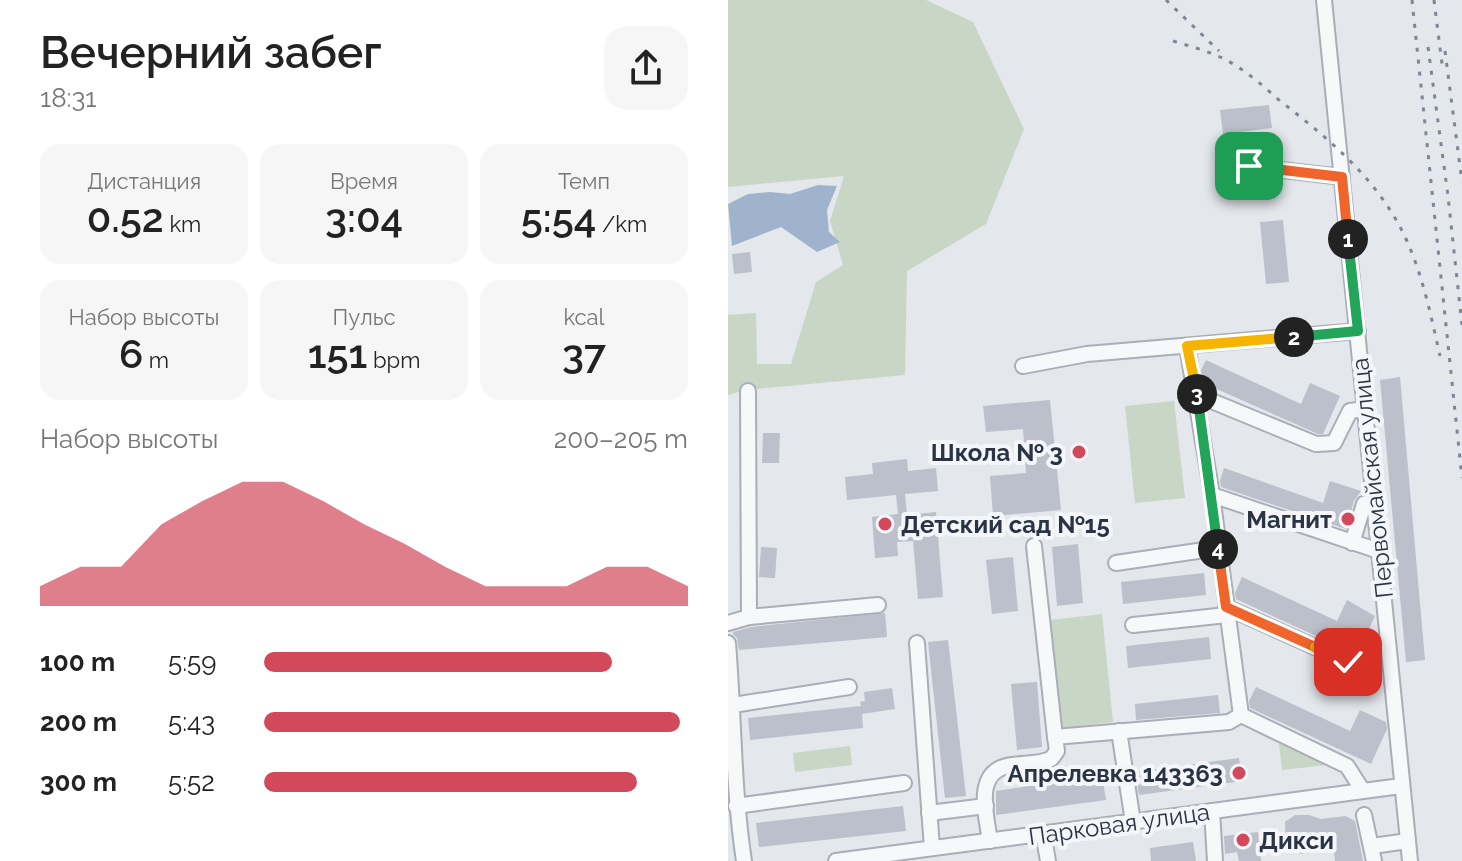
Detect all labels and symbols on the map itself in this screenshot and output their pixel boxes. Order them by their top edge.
pin [1215,132,1283,200]
pin: 1 [1328,219,1368,259]
pin: 2 [1274,317,1314,357]
street label: Первомайская улица [1345,356,1399,600]
pin: 3 [1177,374,1217,414]
place label: Школа № 3 [931,438,1063,467]
marker: Школа № 3 [1070,443,1088,461]
place label: Магнит [1246,505,1332,534]
place label: Детский сад №15 [901,510,1110,539]
marker: Магнит [1339,510,1357,528]
marker: Детский сад №15 [876,515,894,533]
pin: 4 [1198,529,1238,569]
pin [1314,628,1382,696]
place label: Апрелевка 143363 [1008,759,1223,788]
marker: Апрелевка 143363 [1230,764,1248,782]
street label: Парковая улица [1026,797,1212,851]
place label: Дикси [1259,826,1334,855]
marker: Дикси [1234,831,1252,849]

